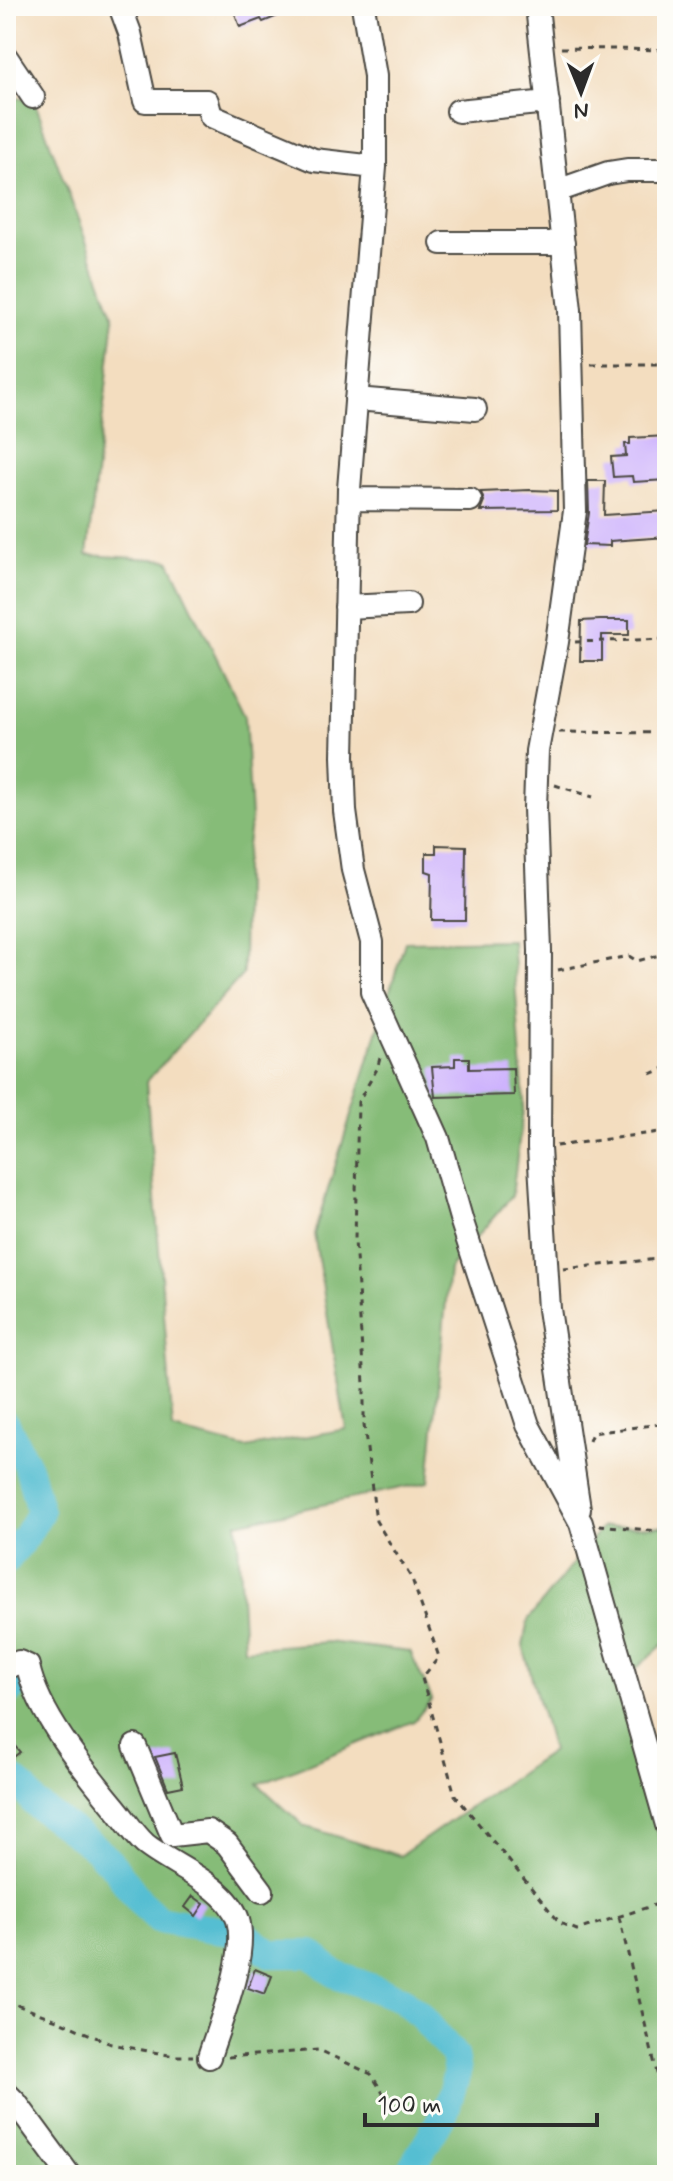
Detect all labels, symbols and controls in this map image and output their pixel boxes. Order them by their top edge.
north arrow [541,52,621,132]
text: N [574,96,589,124]
scale bar [365,2077,597,2127]
text: 100 m [377,2091,441,2122]

